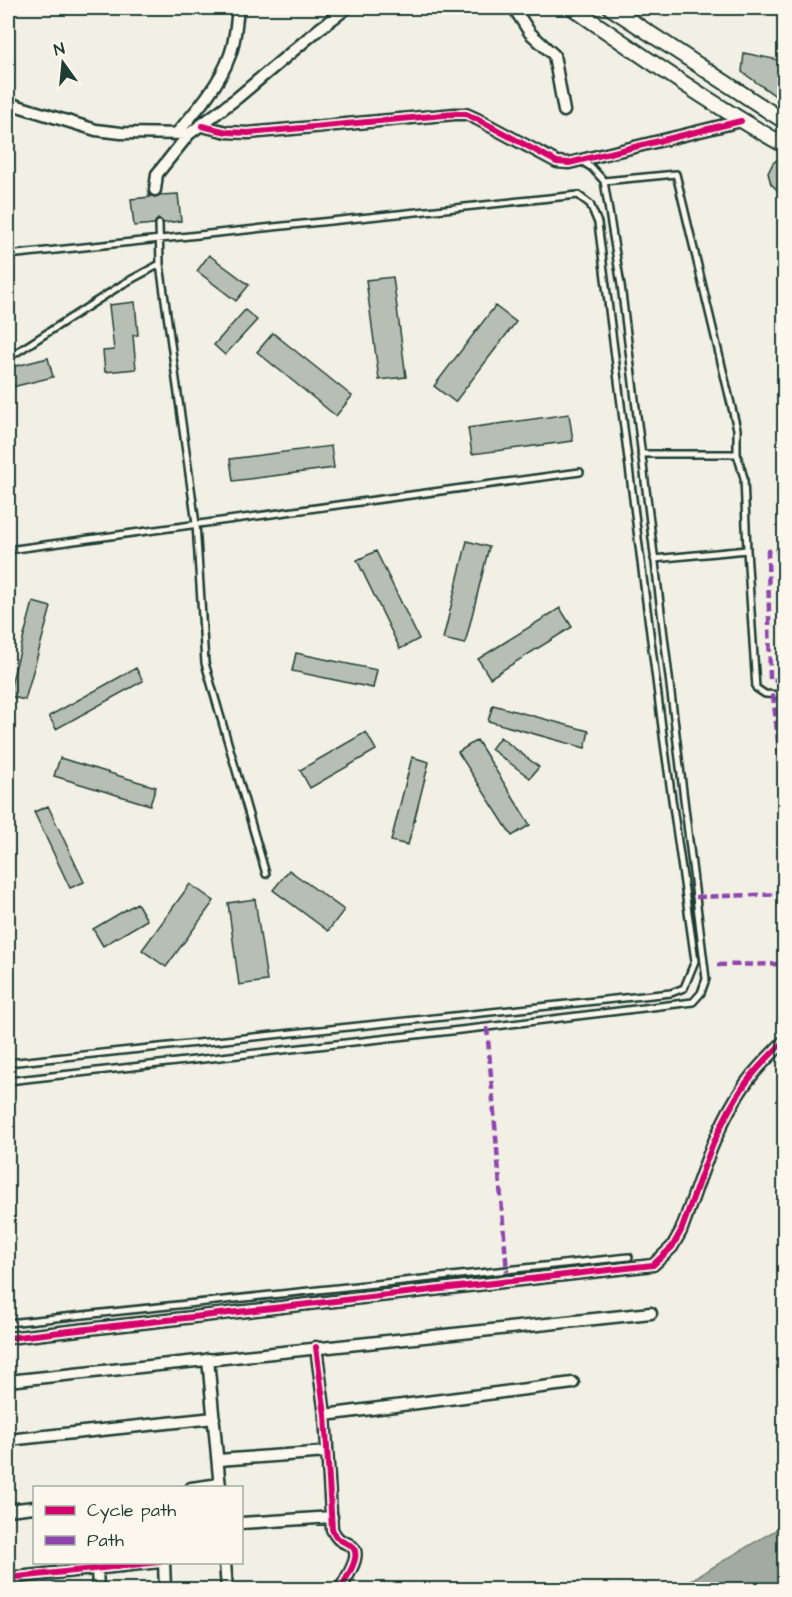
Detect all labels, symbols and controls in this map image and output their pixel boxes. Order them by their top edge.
north arrow [33,33,93,93]
text: N [52,38,67,61]
legend [33,1486,243,1564]
text: Cycle path [87,1498,176,1524]
text: Path [87,1528,124,1553]

